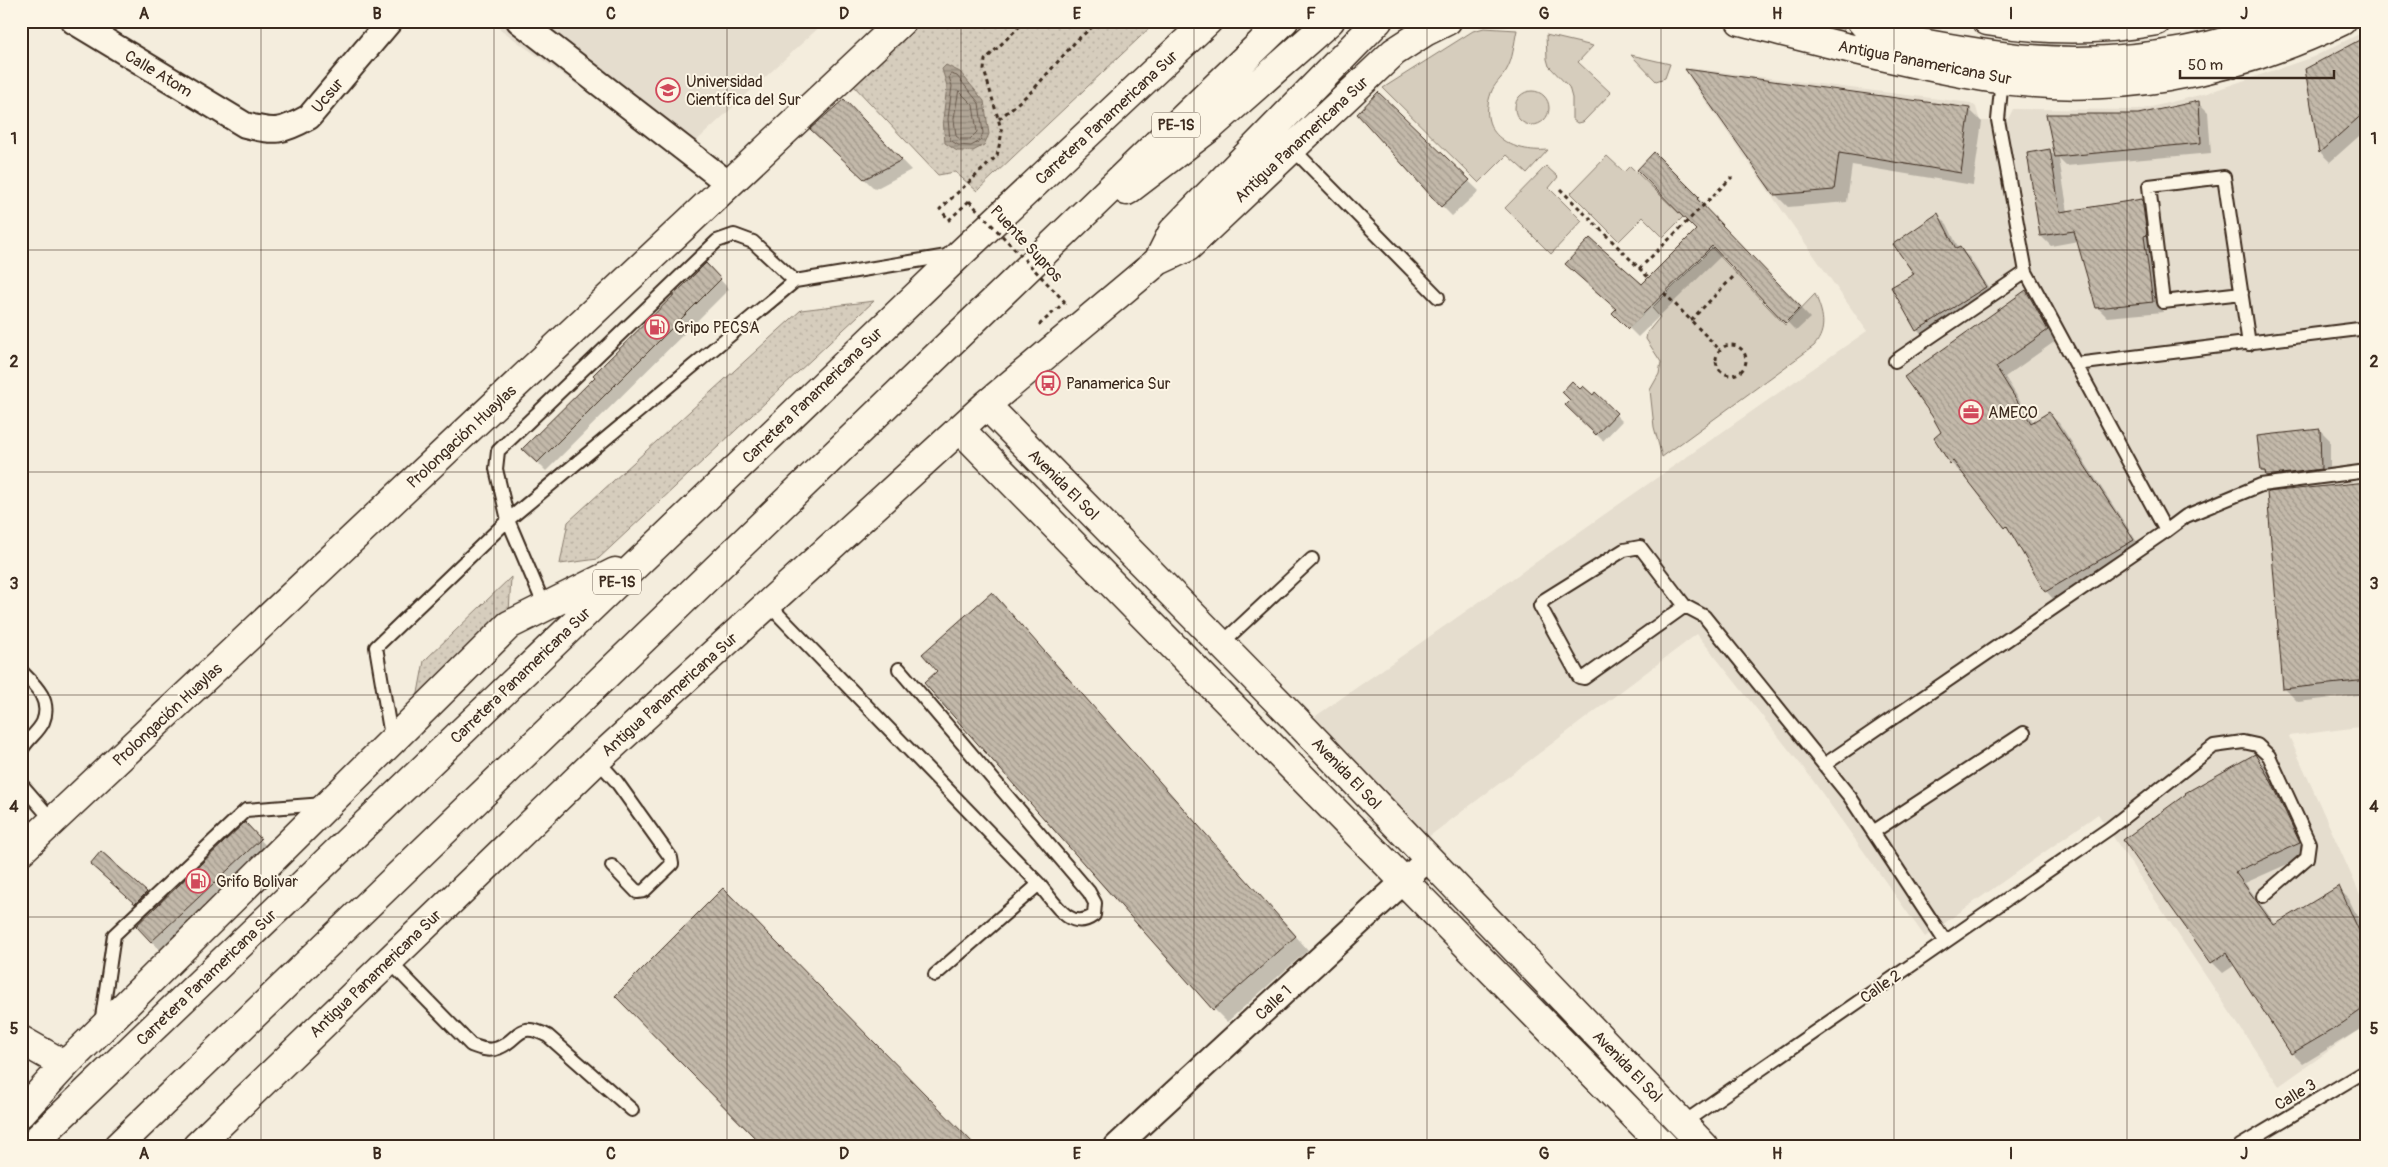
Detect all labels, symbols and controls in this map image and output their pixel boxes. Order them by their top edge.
text: A [139,4,150,24]
text: B [372,4,382,24]
text: C [606,4,616,24]
text: D [839,4,849,24]
text: E [1073,4,1082,24]
text: F [1306,4,1316,24]
text: G [1539,4,1550,24]
text: H [1772,4,1782,24]
text: I [2009,4,2013,24]
text: J [2240,4,2248,24]
street label: Antigua Panamericana Sur [1836,36,2013,90]
street label: Calle Atom [121,46,196,102]
street label: Carretera Panamericana Sur [1031,46,1182,189]
scale bar [2180,48,2334,80]
text: 50 m [2188,56,2223,75]
place label: Universidad Científica del Sur [686,72,801,110]
street label: Antigua Panamericana Sur [1230,72,1373,207]
street label: Ucsur [307,74,348,117]
school or university icon: Universidad Científica del Sur [655,77,681,103]
road number: PE-1S [1152,112,1200,138]
text: 1 [11,129,17,149]
text: 1 [2371,129,2377,149]
street label: Puente Supros [986,201,1067,286]
fuel station icon: Gripo PECSA [644,314,670,340]
place label: Gripo PECSA [674,318,760,338]
street label: Carretera Panamericana Sur [738,323,887,468]
text: 2 [10,352,19,372]
text: 2 [2370,352,2379,372]
bus stop icon: Panamerica Sur [1035,370,1061,396]
place label: Panamerica Sur [1066,374,1171,394]
street label: Prolongación Huaylas [403,381,521,493]
office icon: AMECO [1958,399,1984,425]
place label: AMECO [1988,403,2038,423]
street label: Avenida El Sol [1024,445,1103,524]
road number: PE-1S [593,570,641,594]
text: 3 [10,574,19,594]
text: 3 [2370,574,2379,594]
street label: Carretera Panamericana Sur [446,603,595,748]
street label: Antigua Panamericana Sur [598,628,742,761]
street label: Prolongación Huaylas [109,659,227,771]
street label: Avenida El Sol [1307,734,1385,814]
text: 4 [9,797,19,817]
text: 4 [2369,797,2379,817]
fuel station icon: Grifo Bolivar [185,868,211,894]
place label: Grifo Bolivar [216,872,298,892]
street label: Carretera Panamericana Sur [132,905,281,1050]
street label: Antigua Panamericana Sur [305,905,446,1042]
street label: Calle 2 [1856,966,1905,1008]
street label: Calle 1 [1251,981,1296,1025]
text: 5 [10,1019,19,1039]
text: 5 [2370,1019,2379,1039]
street label: Avenida El Sol [1588,1027,1666,1107]
street label: Calle 3 [2271,1075,2320,1115]
text: A [139,1144,150,1164]
text: B [372,1144,382,1164]
text: C [606,1144,616,1164]
text: D [839,1144,849,1164]
text: E [1073,1144,1082,1164]
text: F [1306,1144,1316,1164]
text: G [1539,1144,1550,1164]
text: H [1772,1144,1782,1164]
text: I [2009,1144,2013,1164]
text: J [2240,1144,2248,1164]

